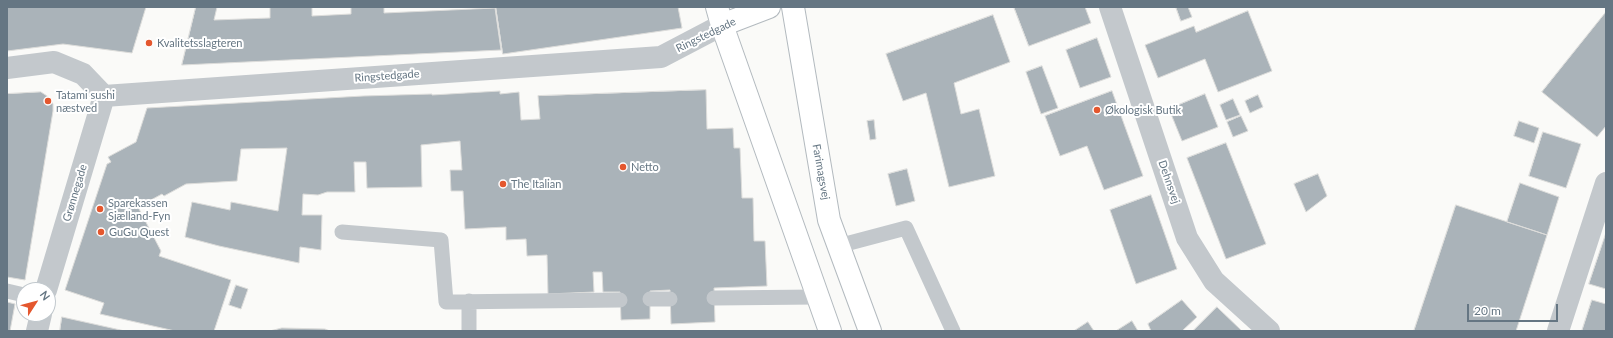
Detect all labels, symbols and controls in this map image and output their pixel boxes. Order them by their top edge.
street label: Ringstedgade [674,15,738,55]
place label: Kvalitetsslagteren [157,36,242,50]
marker: Kvalitetsslagteren [144,38,154,48]
street label: Ringstedgade [354,67,420,85]
place label: Tatami sushi næstved [56,88,115,114]
marker: Tatami sushi næstved [43,96,53,106]
place label: Økologisk Butik [1105,103,1181,117]
marker: Økologisk Butik [1092,105,1102,115]
street label: Farimagsvej [810,143,832,201]
street label: Dehnsvej [1155,159,1183,205]
place label: Netto [631,160,659,174]
marker: Netto [618,162,628,172]
street label: Grønnegade [60,163,90,223]
place label: The Italian [511,177,561,191]
marker: The Italian [498,179,508,189]
place label: Sparekassen Sjælland-Fyn [108,196,170,222]
marker: Sparekassen Sjælland-Fyn [95,204,105,214]
place label: GuGu Quest [109,225,169,239]
marker: GuGu Quest [96,227,106,237]
north arrow [16,282,56,322]
text: N [38,288,53,302]
scale bar [1469,296,1560,322]
text: 20 m [1474,303,1501,318]

